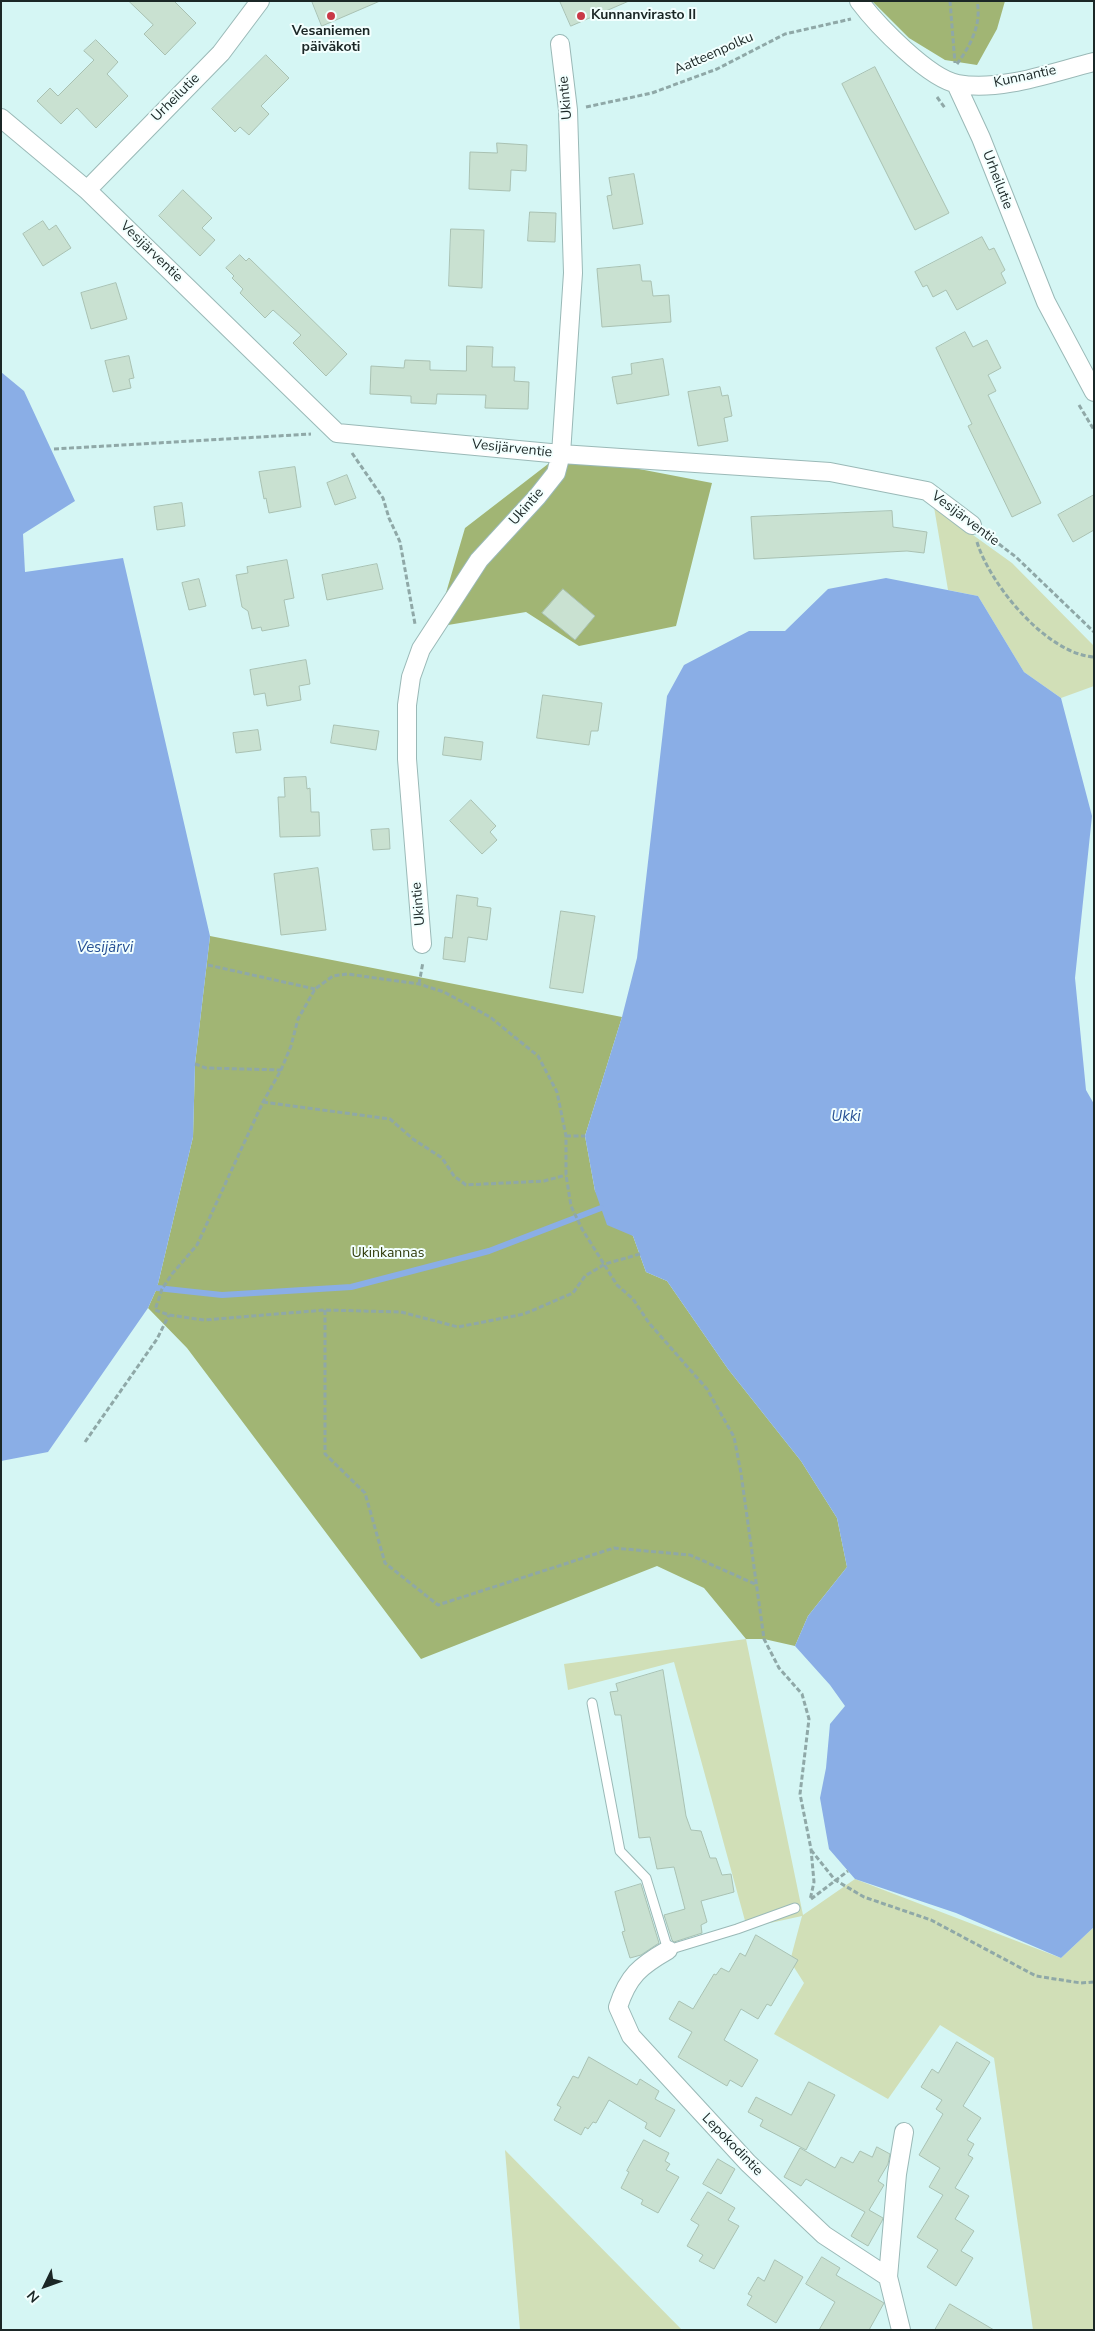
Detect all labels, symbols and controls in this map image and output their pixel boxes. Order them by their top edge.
place label: Kunnanvirasto II [591,8,696,24]
marker: Vesaniemen päiväkoti [325,10,337,22]
marker: Kunnanvirasto II [575,10,587,22]
place label: Vesaniemen päiväkoti [292,24,370,56]
street label: Aatteenpolku [672,29,756,79]
street label: Kunnantie [992,62,1058,92]
street label: Urheilutie [148,70,204,126]
street label: Ukintie [556,75,576,121]
street label: Urheilutie [978,148,1016,212]
street label: Vesijärventie [116,218,186,286]
street label: Vesijärventie [471,436,553,462]
street label: Ukintie [506,485,548,529]
street label: Vesijärventie [928,488,1002,550]
street label: Ukintie [409,881,429,927]
water label: Vesijärvi [77,939,133,957]
water label: Ukki [831,1108,861,1126]
park label: Ukinkannas [352,1246,424,1262]
street label: Lepokodintie [698,2110,766,2180]
north arrow [20,2261,70,2311]
text: N [23,2286,44,2307]

